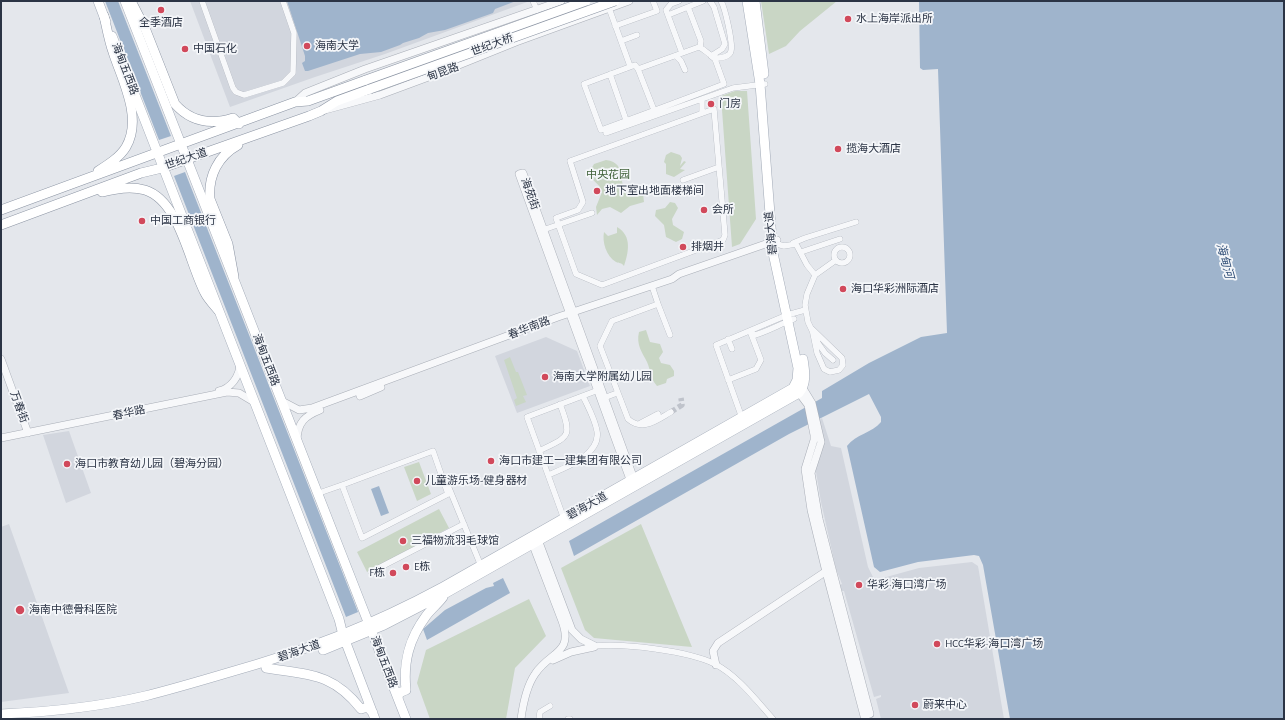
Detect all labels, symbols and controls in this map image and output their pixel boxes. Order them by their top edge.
marker: 全季酒店 [156,5,166,15]
place label: 水上海岸派出所 [856,12,933,26]
marker: 水上海岸派出所 [843,14,853,24]
place label: 全季酒店 [139,16,183,30]
street label: 世纪大桥 [469,31,515,59]
place label: 海南大学 [315,39,359,53]
street label: 海甸五西路 [109,41,141,97]
marker: 海南大学 [302,41,312,51]
place label: 中国石化 [193,42,237,56]
marker: 中国石化 [180,44,190,54]
street label: 甸昆路 [425,60,461,84]
place label: 门房 [719,97,741,111]
marker: 门房 [706,99,716,109]
place label: 揽海大酒店 [846,142,901,156]
marker: 揽海大酒店 [833,144,843,154]
street label: 世纪大道 [163,146,209,172]
park label: 中央花园 [586,168,630,182]
street label: 海苑街 [518,176,542,212]
place label: 地下室出地面楼梯间 [605,184,704,198]
marker: 地下室出地面楼梯间 [592,186,602,196]
place label: 会所 [712,203,734,217]
marker: 会所 [699,205,709,215]
street label: 碧海大道 [762,210,780,256]
place label: 中国工商银行 [150,214,216,228]
marker: 中国工商银行 [137,216,147,226]
place label: 排烟井 [691,240,724,254]
marker: 排烟井 [678,242,688,252]
water label: 海甸河 [1213,242,1237,280]
place label: 海口华彩洲际酒店 [851,282,939,296]
marker: 海口华彩洲际酒店 [838,284,848,294]
street label: 春华南路 [506,314,552,342]
street label: 海甸五西路 [250,332,282,388]
place label: 海南大学附属幼儿园 [553,370,652,384]
marker: 海南大学附属幼儿园 [540,372,550,382]
street label: 万春街 [7,389,31,425]
street label: 春华路 [111,403,147,423]
place label: 海口市建工一建集团有限公司 [499,454,642,468]
marker: 海口市建工一建集团有限公司 [486,456,496,466]
place label: 海口市教育幼儿园（碧海分园） [75,457,229,471]
marker: 海口市教育幼儿园（碧海分园） [62,459,72,469]
place label: 儿童游乐场-健身器材 [425,474,527,488]
marker: 儿童游乐场-健身器材 [412,476,422,486]
street label: 碧海大道 [565,490,609,522]
place label: 三福物流羽毛球馆 [411,534,499,548]
marker: 三福物流羽毛球馆 [398,536,408,546]
place label: E栋 [414,560,430,574]
marker: E栋 [401,562,411,572]
place label: F栋 [369,566,385,580]
marker: F栋 [388,568,398,578]
place label: 华彩·海口湾广场 [867,578,947,592]
marker: 华彩·海口湾广场 [854,580,864,590]
place label: 海南中德骨科医院 [29,603,117,617]
marker: 海南中德骨科医院 [14,604,26,616]
street label: 海甸五西路 [368,634,400,690]
place label: HCC华彩·海口湾广场 [945,637,1043,651]
street label: 碧海大道 [276,638,322,664]
marker: HCC华彩·海口湾广场 [932,639,942,649]
place label: 蔚来中心 [923,698,967,712]
marker: 蔚来中心 [910,700,920,710]

